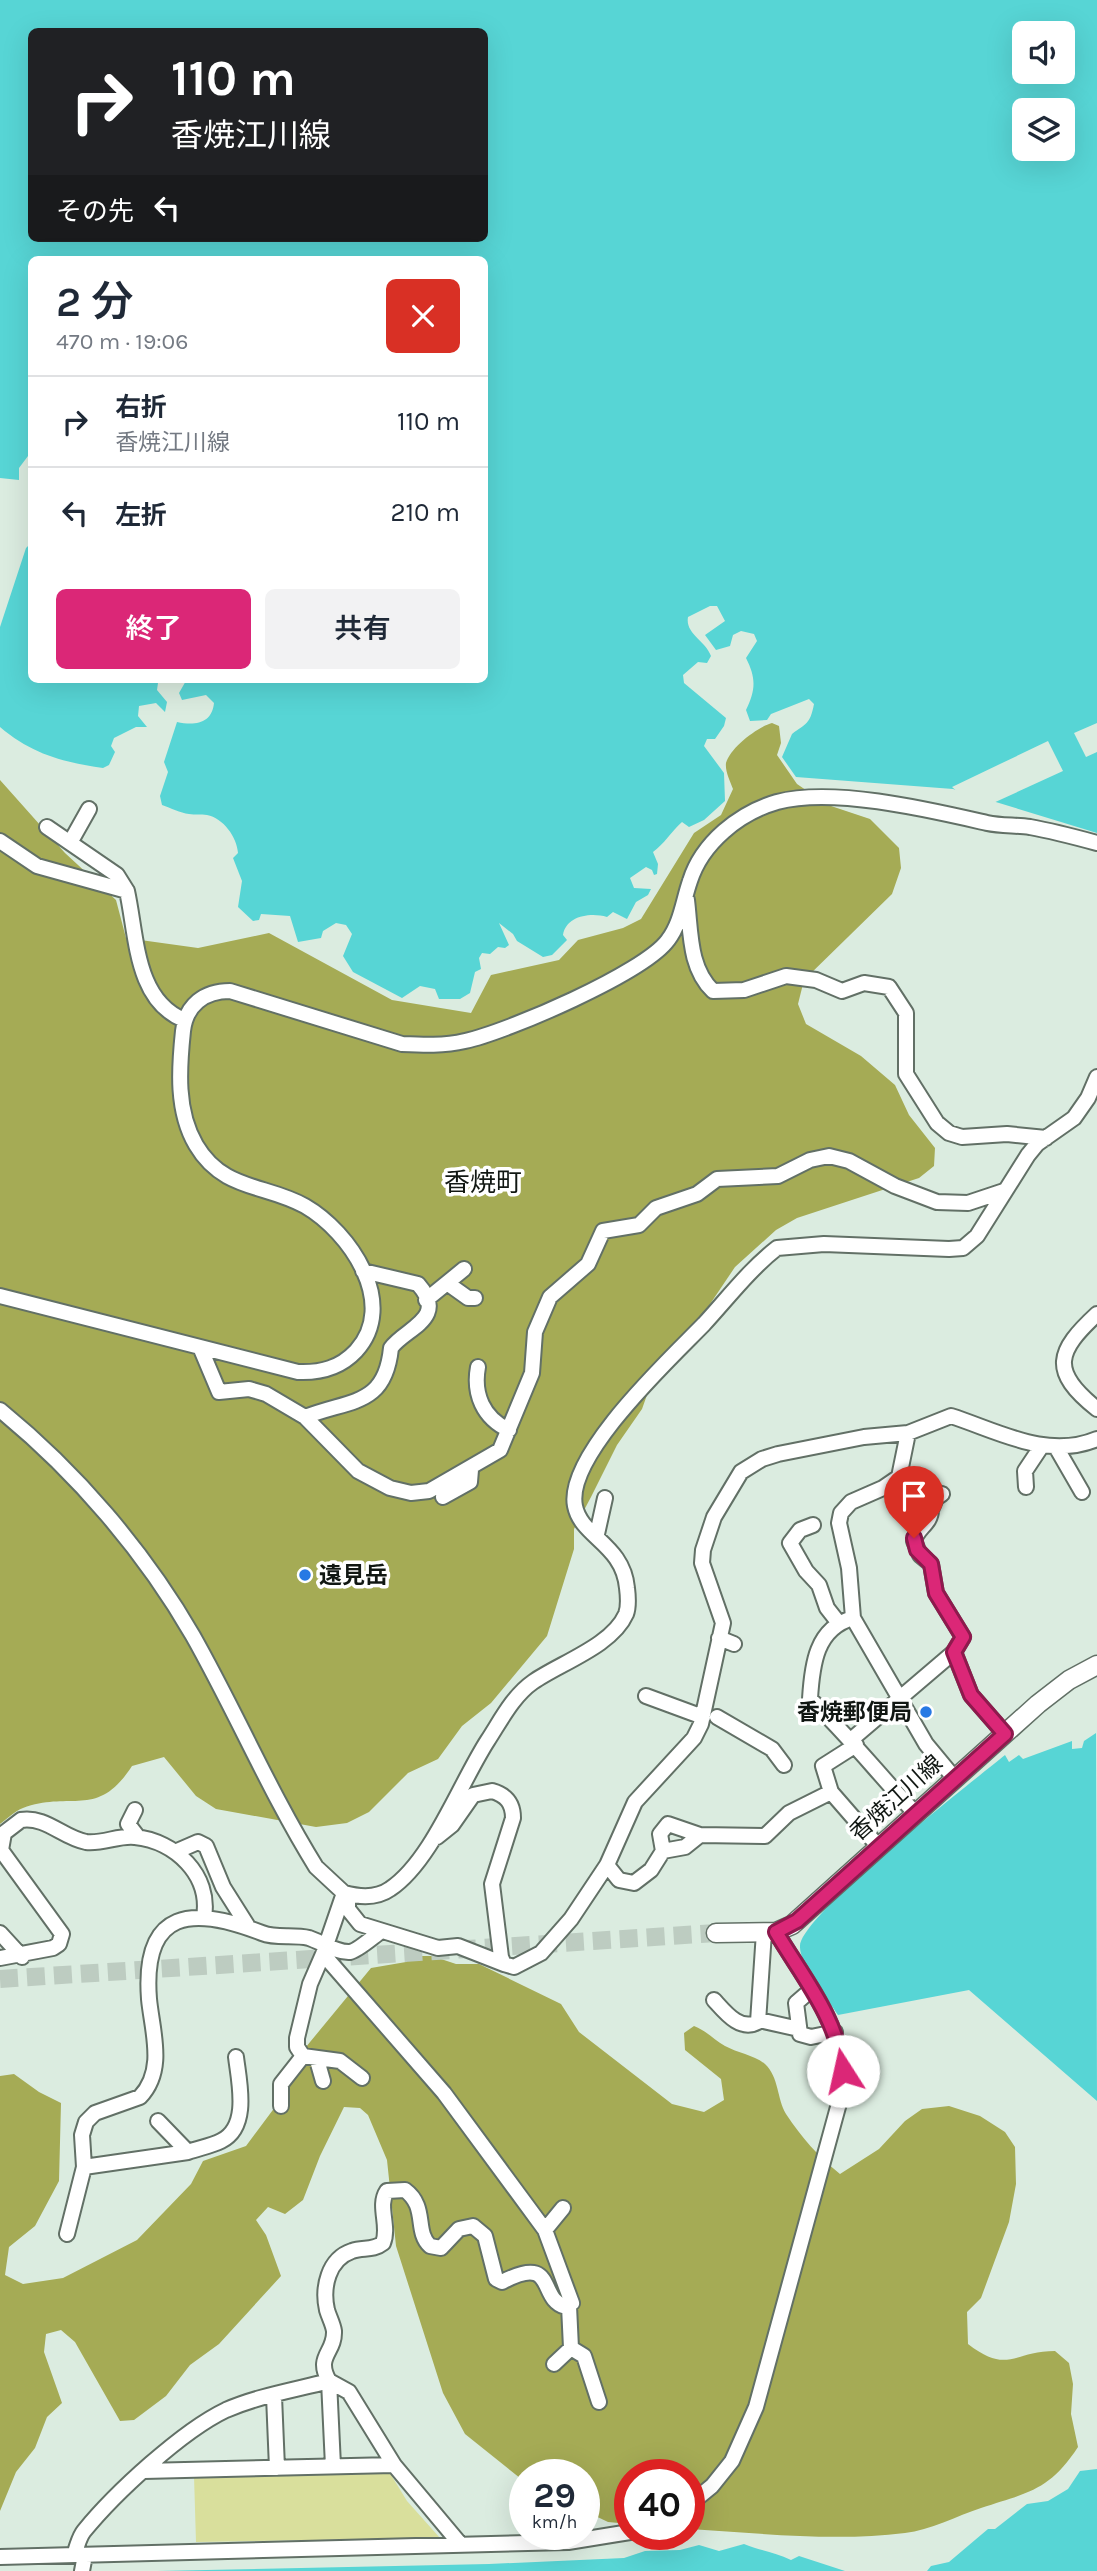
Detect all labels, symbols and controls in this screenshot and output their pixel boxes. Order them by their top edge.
map controls [1012,21,1075,161]
button: sound [1012,21,1075,84]
text: 110 m [171,50,296,107]
icon: right [56,56,147,147]
button: layers [1012,98,1075,161]
text: 香焼江川線 [171,117,331,154]
icon: left [148,189,186,227]
text: その先 [56,196,134,227]
text: 2 分 [56,277,134,327]
button: close [386,279,460,353]
text: 470 m · 19:06 [56,328,188,355]
text: 右折 [115,392,167,423]
icon: right [56,403,94,441]
text: 110 m [397,406,460,437]
text: 香焼江川線 [115,429,230,456]
icon: left [56,494,94,532]
text: 210 m [390,497,460,528]
text: 左折 [115,500,167,531]
button: 終了 [56,589,251,669]
button: 共有 [265,589,460,669]
district label: 香焼町 [444,1167,522,1198]
pin [884,1466,944,1538]
icon: arrive [895,1477,933,1515]
place label: 遠見岳 [319,1562,388,1589]
marker: 遠見岳 [297,1567,313,1583]
place label: 香焼郵便局 [797,1699,912,1726]
marker: 香焼郵便局 [918,1704,934,1720]
street label: 香焼江川線 [844,1749,948,1847]
position arrow [806,2034,880,2108]
speed limit sign: 40 [614,2459,705,2550]
text: 29 [533,2475,576,2516]
text: km/h [532,2511,577,2533]

